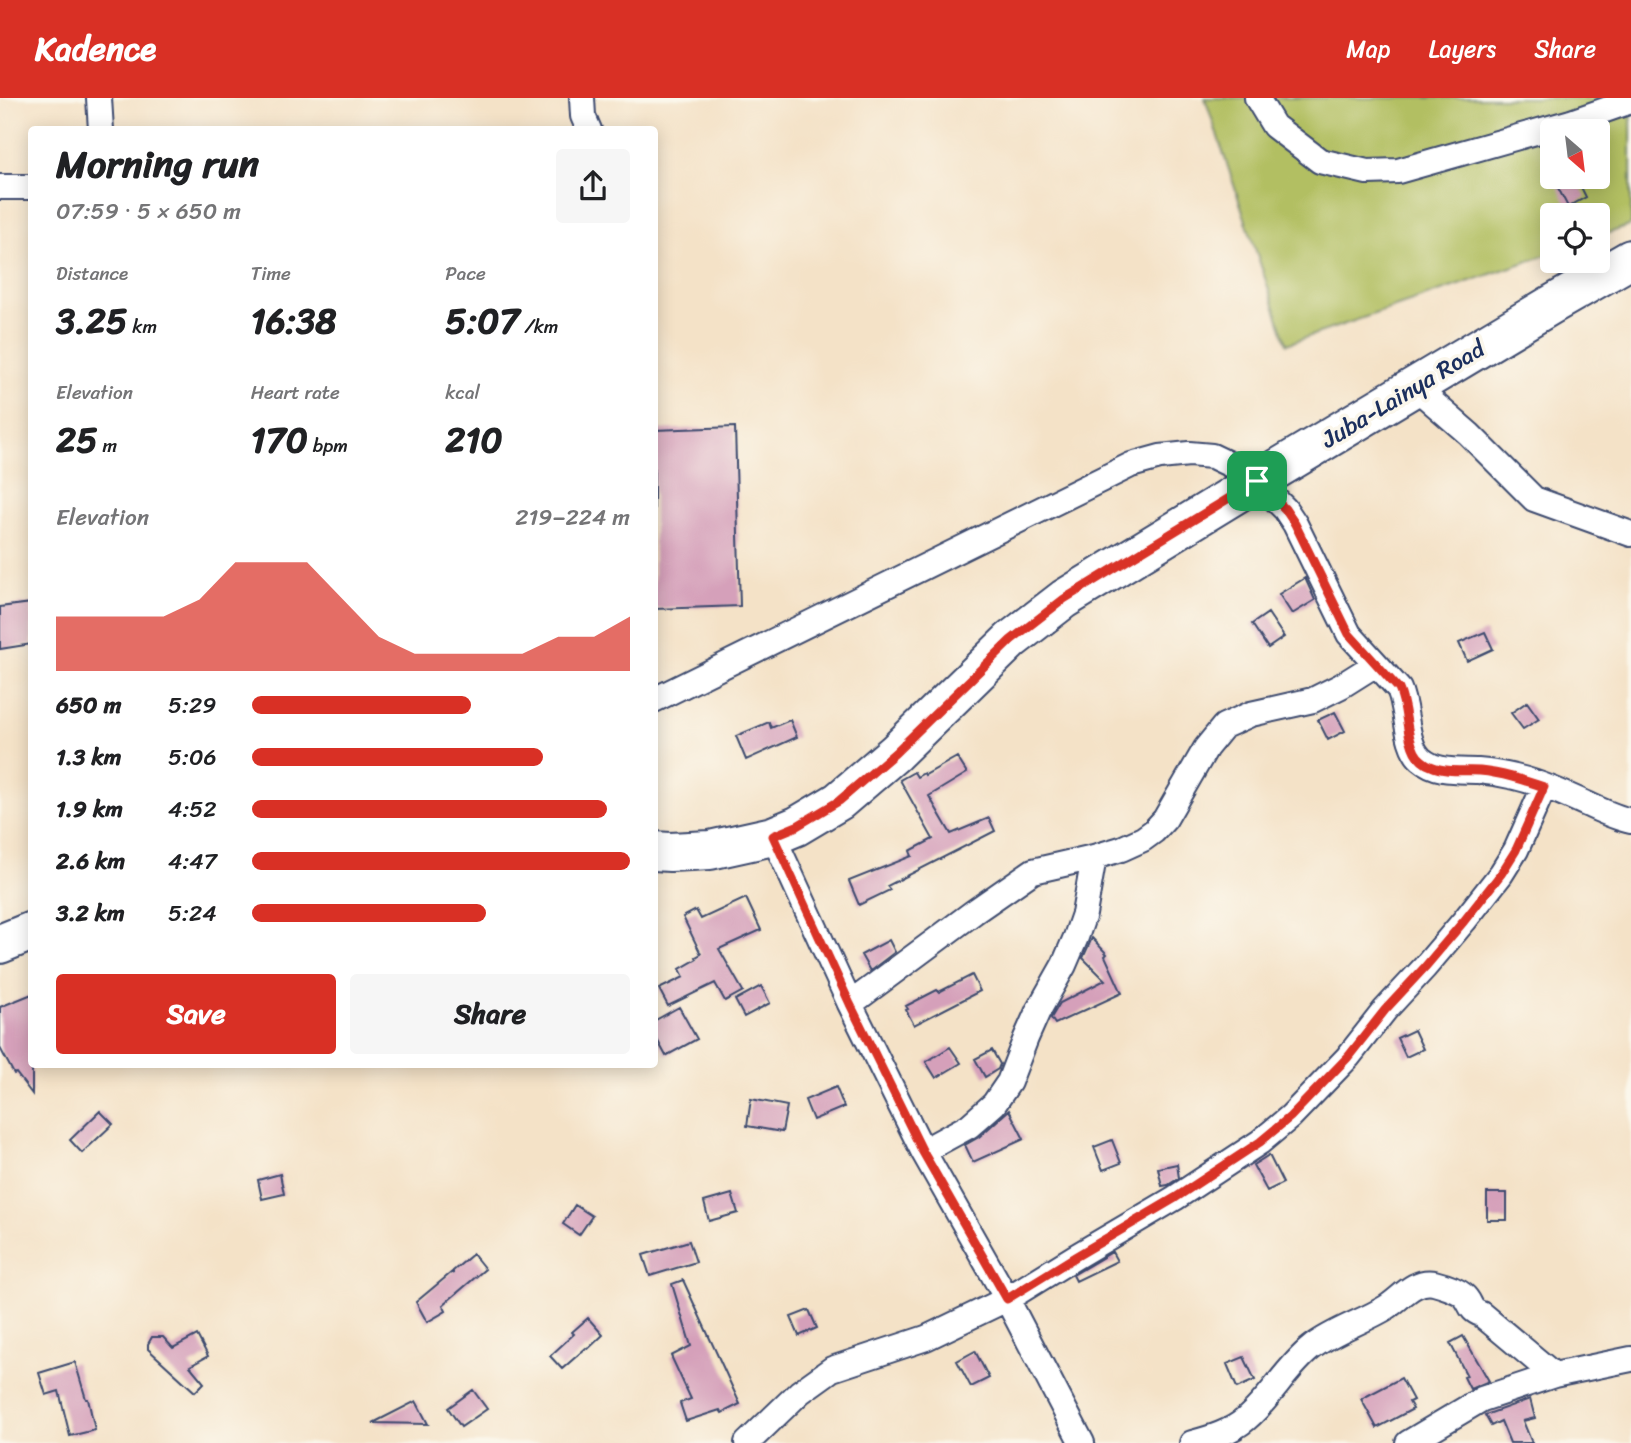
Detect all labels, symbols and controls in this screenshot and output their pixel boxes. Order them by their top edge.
text: Kadence [35,20,156,78]
text: Map [1346,28,1391,70]
text: Layers [1429,28,1496,70]
text: Share [1534,28,1596,70]
north arrow [1540,119,1610,189]
map controls [1540,119,1610,273]
text: Morning run [56,131,259,198]
button: share [556,149,630,223]
text: 07:59 · 5 × 650 m [56,191,241,232]
button: locate [1540,203,1610,273]
text: Distance [56,257,128,290]
text: Time [251,257,291,290]
text: Pace [445,257,486,290]
text: 3.25 [56,290,127,352]
text: 16:38 [251,290,336,352]
text: 5:07 [445,290,519,352]
text: km [127,310,157,343]
text: /km [519,310,558,343]
street label: Juba-Lainya Road [1312,327,1495,460]
text: Elevation [56,376,133,409]
text: Heart rate [251,376,340,409]
text: kcal [445,376,480,409]
text: 25 [56,409,98,471]
text: 170 [251,409,308,471]
text: 210 [445,409,503,471]
text: m [98,429,117,462]
text: bpm [308,429,348,462]
pin [1227,451,1287,511]
icon: arrive [1238,462,1276,500]
text: Elevation [56,497,149,538]
text: 219–224 m [515,497,630,538]
text: 650 m [56,685,121,726]
text: 5:29 [168,685,216,726]
text: 1.3 km [56,737,121,778]
text: 5:06 [168,737,217,778]
text: 1.9 km [56,789,123,830]
text: 4:52 [168,789,217,830]
text: 2.6 km [56,841,125,882]
text: 4:47 [168,841,217,882]
text: 3.2 km [56,893,125,934]
text: 5:24 [168,893,217,934]
button: Save [56,974,336,1054]
button: Share [350,974,630,1054]

